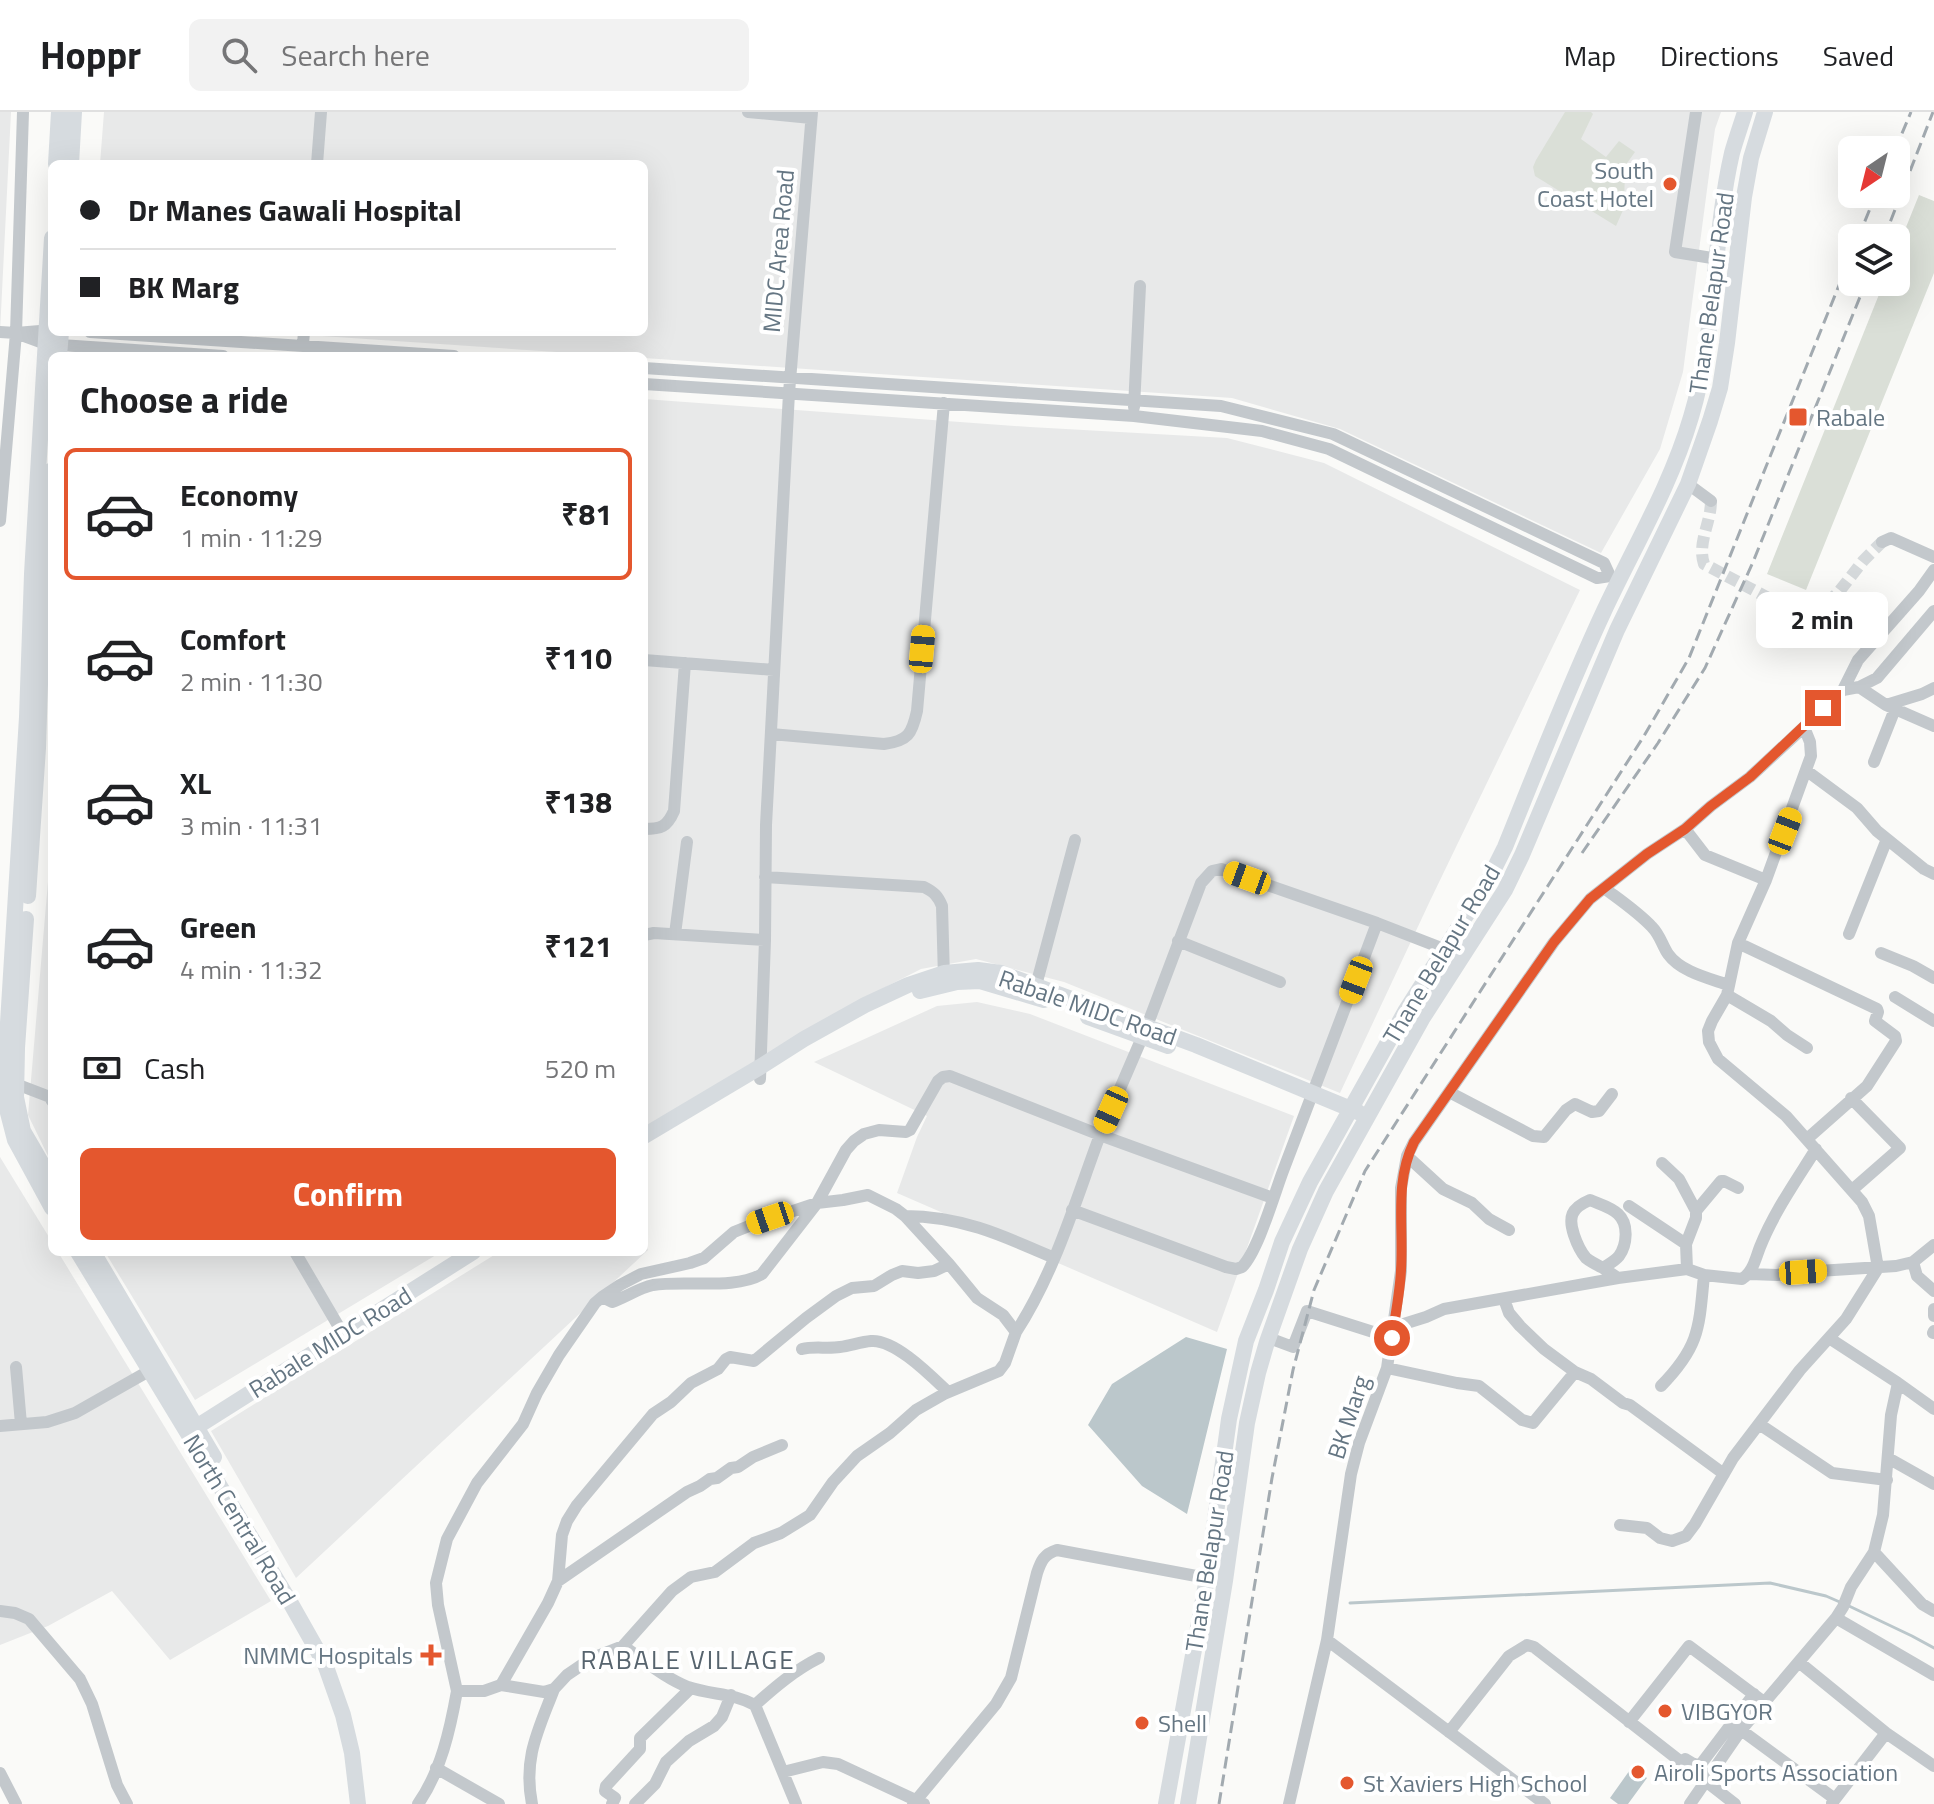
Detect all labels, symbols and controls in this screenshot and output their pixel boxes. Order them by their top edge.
search box [189,19,749,91]
text: Hoppr [40,26,141,84]
text: Search here [281,32,430,78]
icon: search [217,33,261,77]
text: Map [1564,34,1616,77]
text: Directions [1660,34,1779,77]
text: Saved [1823,34,1894,77]
north arrow [1838,136,1910,208]
map controls [1838,136,1910,296]
place label: South Coast Hotel [1537,152,1654,216]
street label: MIDC Area Road [753,168,803,334]
marker: South Coast Hotel [1661,175,1679,193]
text: Dr Manes Gawali Hospital [128,187,462,233]
street label: Thane Belapur Road [1679,190,1743,396]
button: layers [1838,224,1910,296]
text: BK Marg [128,264,239,310]
text: Choose a ride [80,372,288,427]
place label: Rabale [1816,399,1885,435]
marker: Rabale [1787,406,1809,428]
text: Economy [180,472,298,518]
icon: car [84,478,156,550]
text: ₹81 [561,491,612,537]
text: 1 min · 11:29 [180,518,323,557]
callout: 2 min [1757,592,1889,648]
text: 2 min [1790,600,1854,639]
text: Comfort [180,616,286,662]
icon: car [84,622,156,694]
car [908,624,936,674]
text: ₹110 [544,635,612,681]
text: 2 min · 11:30 [180,662,323,701]
route end [1805,690,1841,726]
text: XL [180,760,211,806]
icon: car [84,766,156,838]
text: ₹138 [544,779,612,825]
car [1765,804,1805,858]
text: 3 min · 11:31 [180,806,323,845]
street label: Thane Belapur Road [1373,858,1509,1050]
car [1220,859,1274,897]
text: Green [180,904,257,950]
icon: car [84,910,156,982]
text: ₹121 [544,923,612,969]
text: 4 min · 11:32 [180,950,323,989]
car [1336,953,1376,1007]
street label: Rabale MIDC Road [994,960,1182,1054]
text: Cash [144,1045,205,1091]
icon: cash [80,1046,124,1090]
text: 520 m [545,1049,616,1088]
car [1090,1083,1132,1137]
button: Confirm [80,1148,616,1240]
car [743,1199,797,1237]
car [1778,1258,1828,1286]
street label: Rabale MIDC Road [241,1277,419,1407]
route start [1374,1320,1410,1356]
street label: BK Marg [1318,1370,1378,1464]
street label: North Central Road [175,1427,305,1611]
street label: Thane Belapur Road [1175,1448,1243,1654]
place label: NMMC Hospitals [243,1637,413,1673]
district label: RABALE VILLAGE [580,1640,796,1679]
marker: NMMC Hospitals [420,1644,442,1666]
place label: VIBGYOR [1681,1693,1773,1729]
marker: VIBGYOR [1656,1702,1674,1720]
place label: Shell [1158,1705,1207,1741]
marker: Shell [1133,1714,1151,1732]
place label: Airoli Sports Association [1654,1754,1898,1790]
marker: Airoli Sports Association [1629,1763,1647,1781]
place label: St Xaviers High School [1363,1765,1588,1801]
marker: St Xaviers High School [1338,1774,1356,1792]

